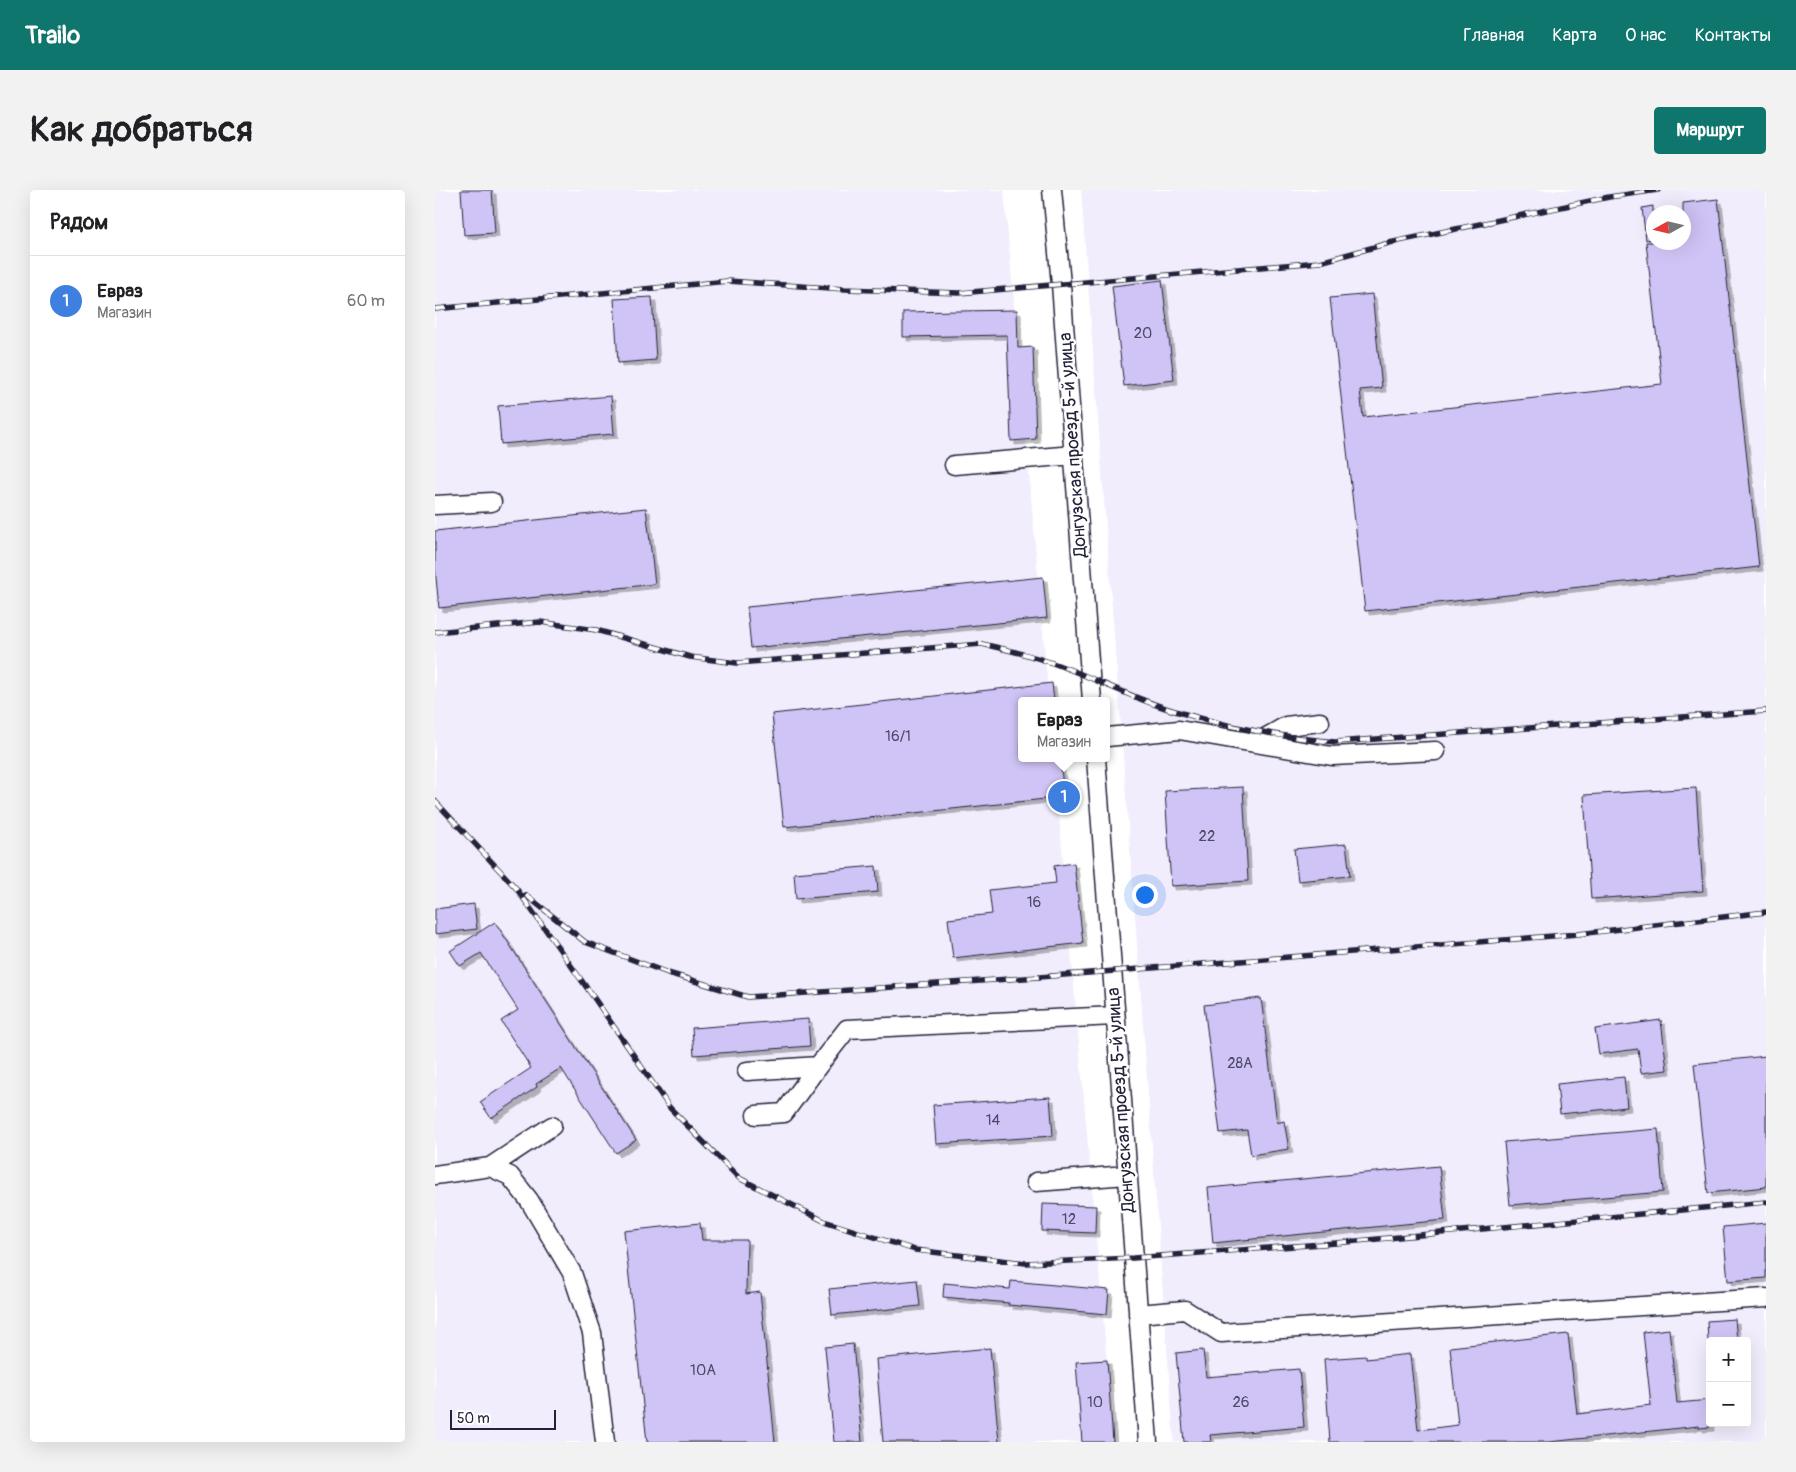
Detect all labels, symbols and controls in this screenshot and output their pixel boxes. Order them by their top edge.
text: Trailo [25,21,80,50]
text: Главная [1463,24,1524,47]
text: Карта [1552,24,1597,47]
text: О нас [1625,24,1667,47]
text: Контакты [1695,24,1771,47]
button: Маршрут [1654,107,1766,154]
text: Как добраться [30,108,253,152]
north arrow [1646,205,1691,250]
text: Рядом [50,209,108,236]
text: Евраз [97,279,143,303]
text: 1 [63,291,69,311]
text: 60 m [347,291,385,311]
text: Магазин [97,303,152,323]
house number: 20 [1134,324,1152,343]
street label: Донгузская проезд 5-й улица [1054,332,1092,559]
popup [1018,697,1110,762]
text: Евраз [1037,708,1083,732]
house number: 16/1 [885,727,911,746]
text: Магазин [1037,732,1091,752]
pin: 1 [1048,778,1080,816]
house number: 22 [1199,827,1215,846]
your location [1132,882,1158,908]
house number: 16 [1027,893,1041,912]
street label: Донгузская проезд 5-й улица [1102,987,1140,1214]
house number: 28А [1227,1054,1253,1073]
house number: 14 [986,1111,1001,1130]
house number: 12 [1062,1210,1076,1229]
map controls [1706,1337,1751,1427]
button: + [1706,1337,1751,1382]
house number: 10А [690,1361,716,1380]
button: − [1706,1382,1751,1427]
house number: 10 [1087,1393,1103,1412]
house number: 26 [1232,1393,1250,1412]
scale bar [450,1407,556,1430]
text: 50 m [457,1410,490,1427]

